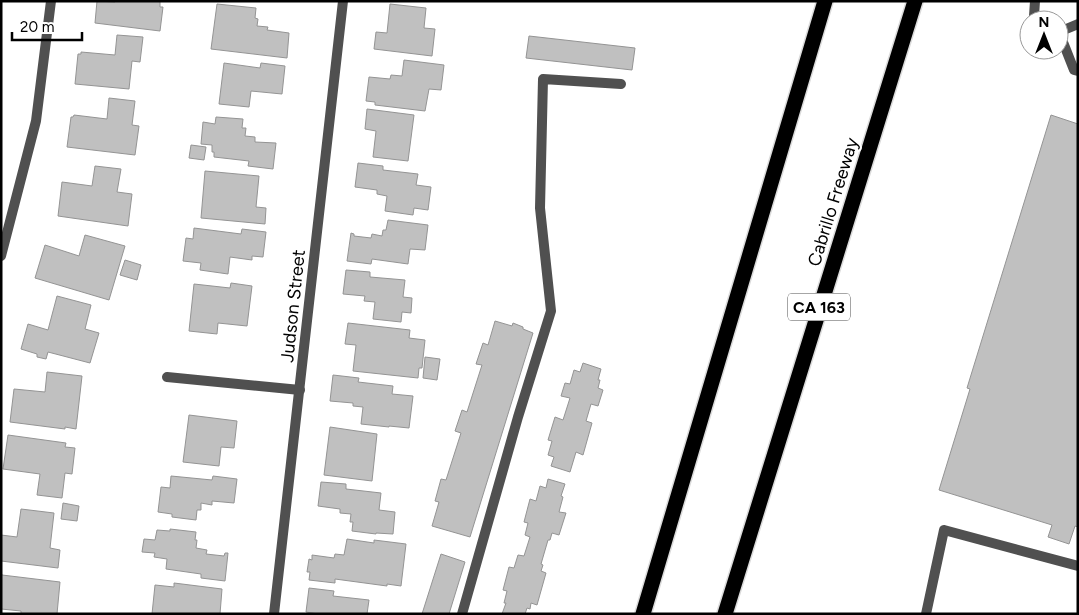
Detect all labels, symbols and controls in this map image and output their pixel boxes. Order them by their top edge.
scale bar [12,10,82,42]
north arrow [1019,10,1069,60]
text: N [1039,14,1049,31]
text: 20 m [20,18,54,36]
street label: Cabrillo Freeway [803,135,863,269]
street label: Judson Street [276,248,310,364]
road number: CA 163 [788,294,850,320]

